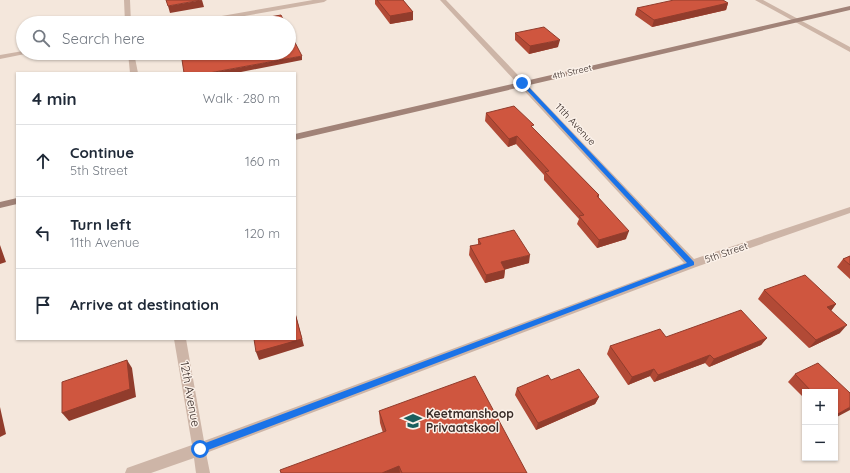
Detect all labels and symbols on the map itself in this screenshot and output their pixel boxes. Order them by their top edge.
street label: 4th Street [551,62,593,81]
route end [513,74,531,92]
street label: 11th Avenue [553,100,599,149]
street label: 5th Street [703,239,750,266]
street label: 12th Avenue [177,360,204,428]
place label: Keetmanshoop Privaatskool [426,406,514,435]
school or university icon: Keetmanshoop Privaatskool [403,411,423,431]
route start [191,440,209,458]

